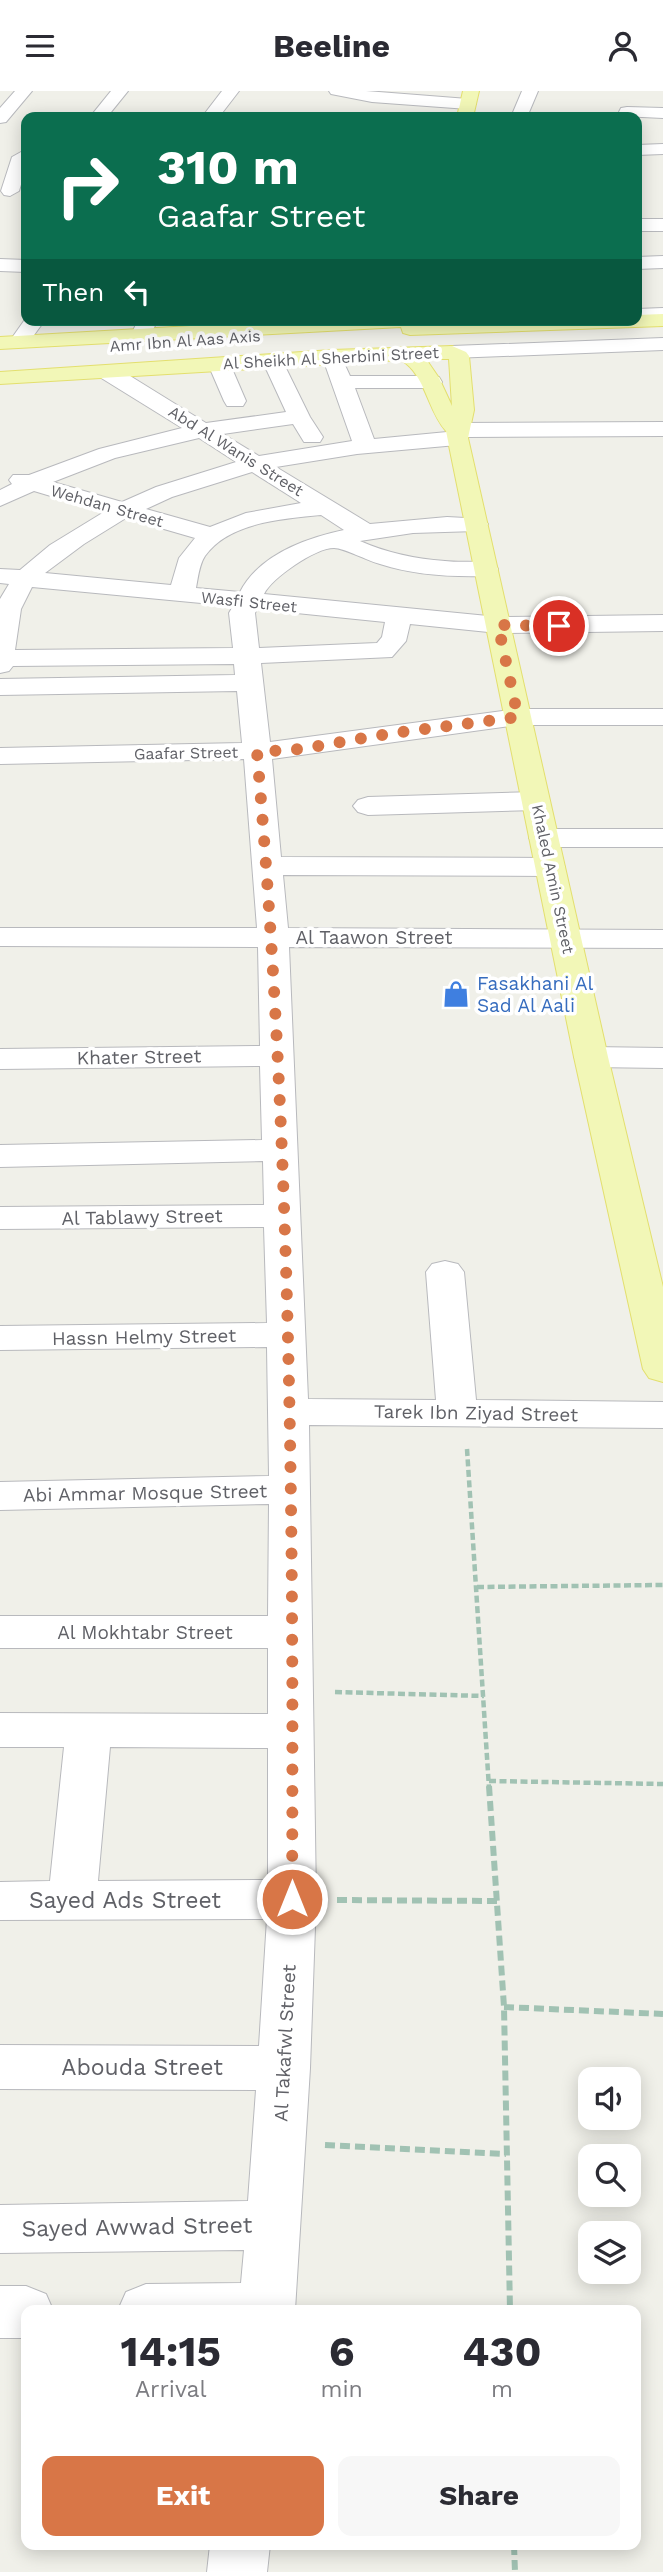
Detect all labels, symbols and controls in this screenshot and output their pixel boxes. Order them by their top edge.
icon: menu [21,27,59,65]
text: Beeline [273,27,390,65]
icon: person [604,27,642,65]
text: 310 m [157,138,299,196]
icon: right [42,140,133,231]
text: Gaafar Street [157,197,366,235]
icon: left [118,273,156,311]
text: Then [42,277,104,307]
street label: Amr Ibn Al Aas Axis [109,326,261,356]
street label: Al Sheikh Al Sherbini Street [223,343,440,373]
street label: Abd Al Wanis Street [165,402,307,500]
street label: Wehdan Street [48,481,166,531]
street label: Wasfi Street [200,588,298,617]
pin [529,596,589,656]
icon: arrive [540,607,578,645]
street label: Gaafar Street [134,743,239,763]
street label: Khaled Amin Street [528,803,578,956]
street label: Al Taawon Street [296,926,452,949]
place label: Fasakhani Al Sad Al Aali [477,972,594,1017]
shop icon: Fasakhani Al Sad Al Aali [441,979,471,1009]
street label: Khater Street [77,1044,201,1070]
street label: Al Tablawy Street [61,1204,223,1230]
street label: Hassn Helmy Street [52,1324,236,1350]
street label: Tarek Ibn Ziyad Street [374,1400,578,1426]
street label: Abi Ammar Mosque Street [23,1479,267,1507]
street label: Al Mokhtabr Street [57,1621,233,1644]
position arrow [255,1862,329,1936]
street label: Sayed Ads Street [29,1887,221,1914]
street label: Al Takafwl Street [269,1964,301,2122]
street label: Abouda Street [61,2054,223,2081]
map controls [578,2067,641,2284]
button: sound [578,2067,641,2130]
button: search [578,2144,641,2207]
street label: Sayed Awwad Street [21,2211,253,2243]
button: layers [578,2221,641,2284]
text: 14:15 [121,2327,221,2376]
text: 6 [329,2327,355,2376]
text: 430 [462,2327,541,2376]
text: Arrival [135,2376,207,2403]
text: min [321,2376,363,2403]
text: m [491,2376,513,2403]
button: Exit [42,2456,324,2536]
button: Share [338,2456,620,2536]

